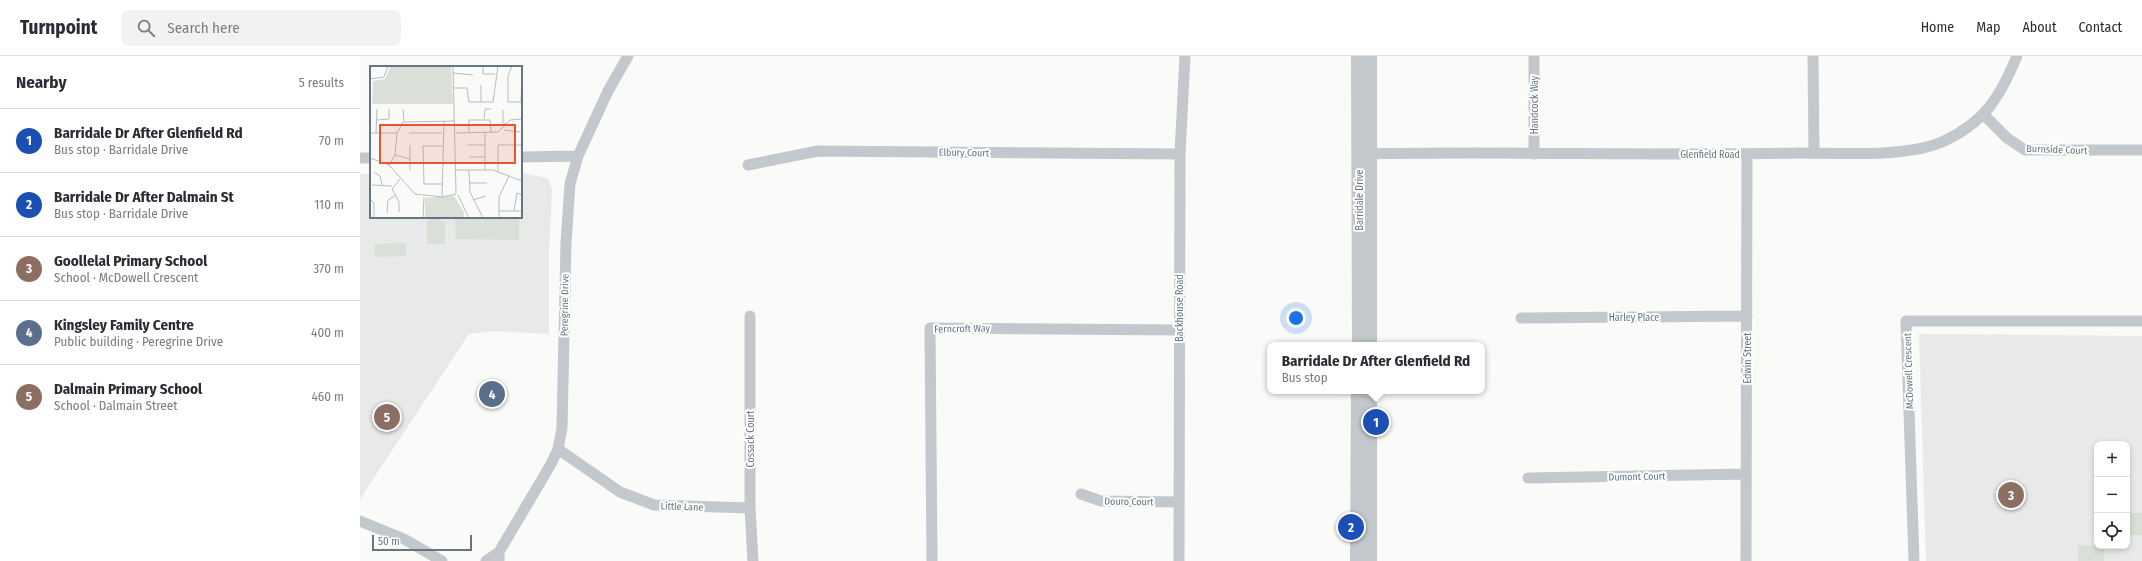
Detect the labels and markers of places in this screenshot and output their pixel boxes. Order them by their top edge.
pin: 4 [479,379,505,409]
pin: 5 [374,402,400,432]
pin: 1 [1363,407,1389,437]
pin: 3 [1998,480,2024,510]
pin: 2 [1338,512,1364,542]

